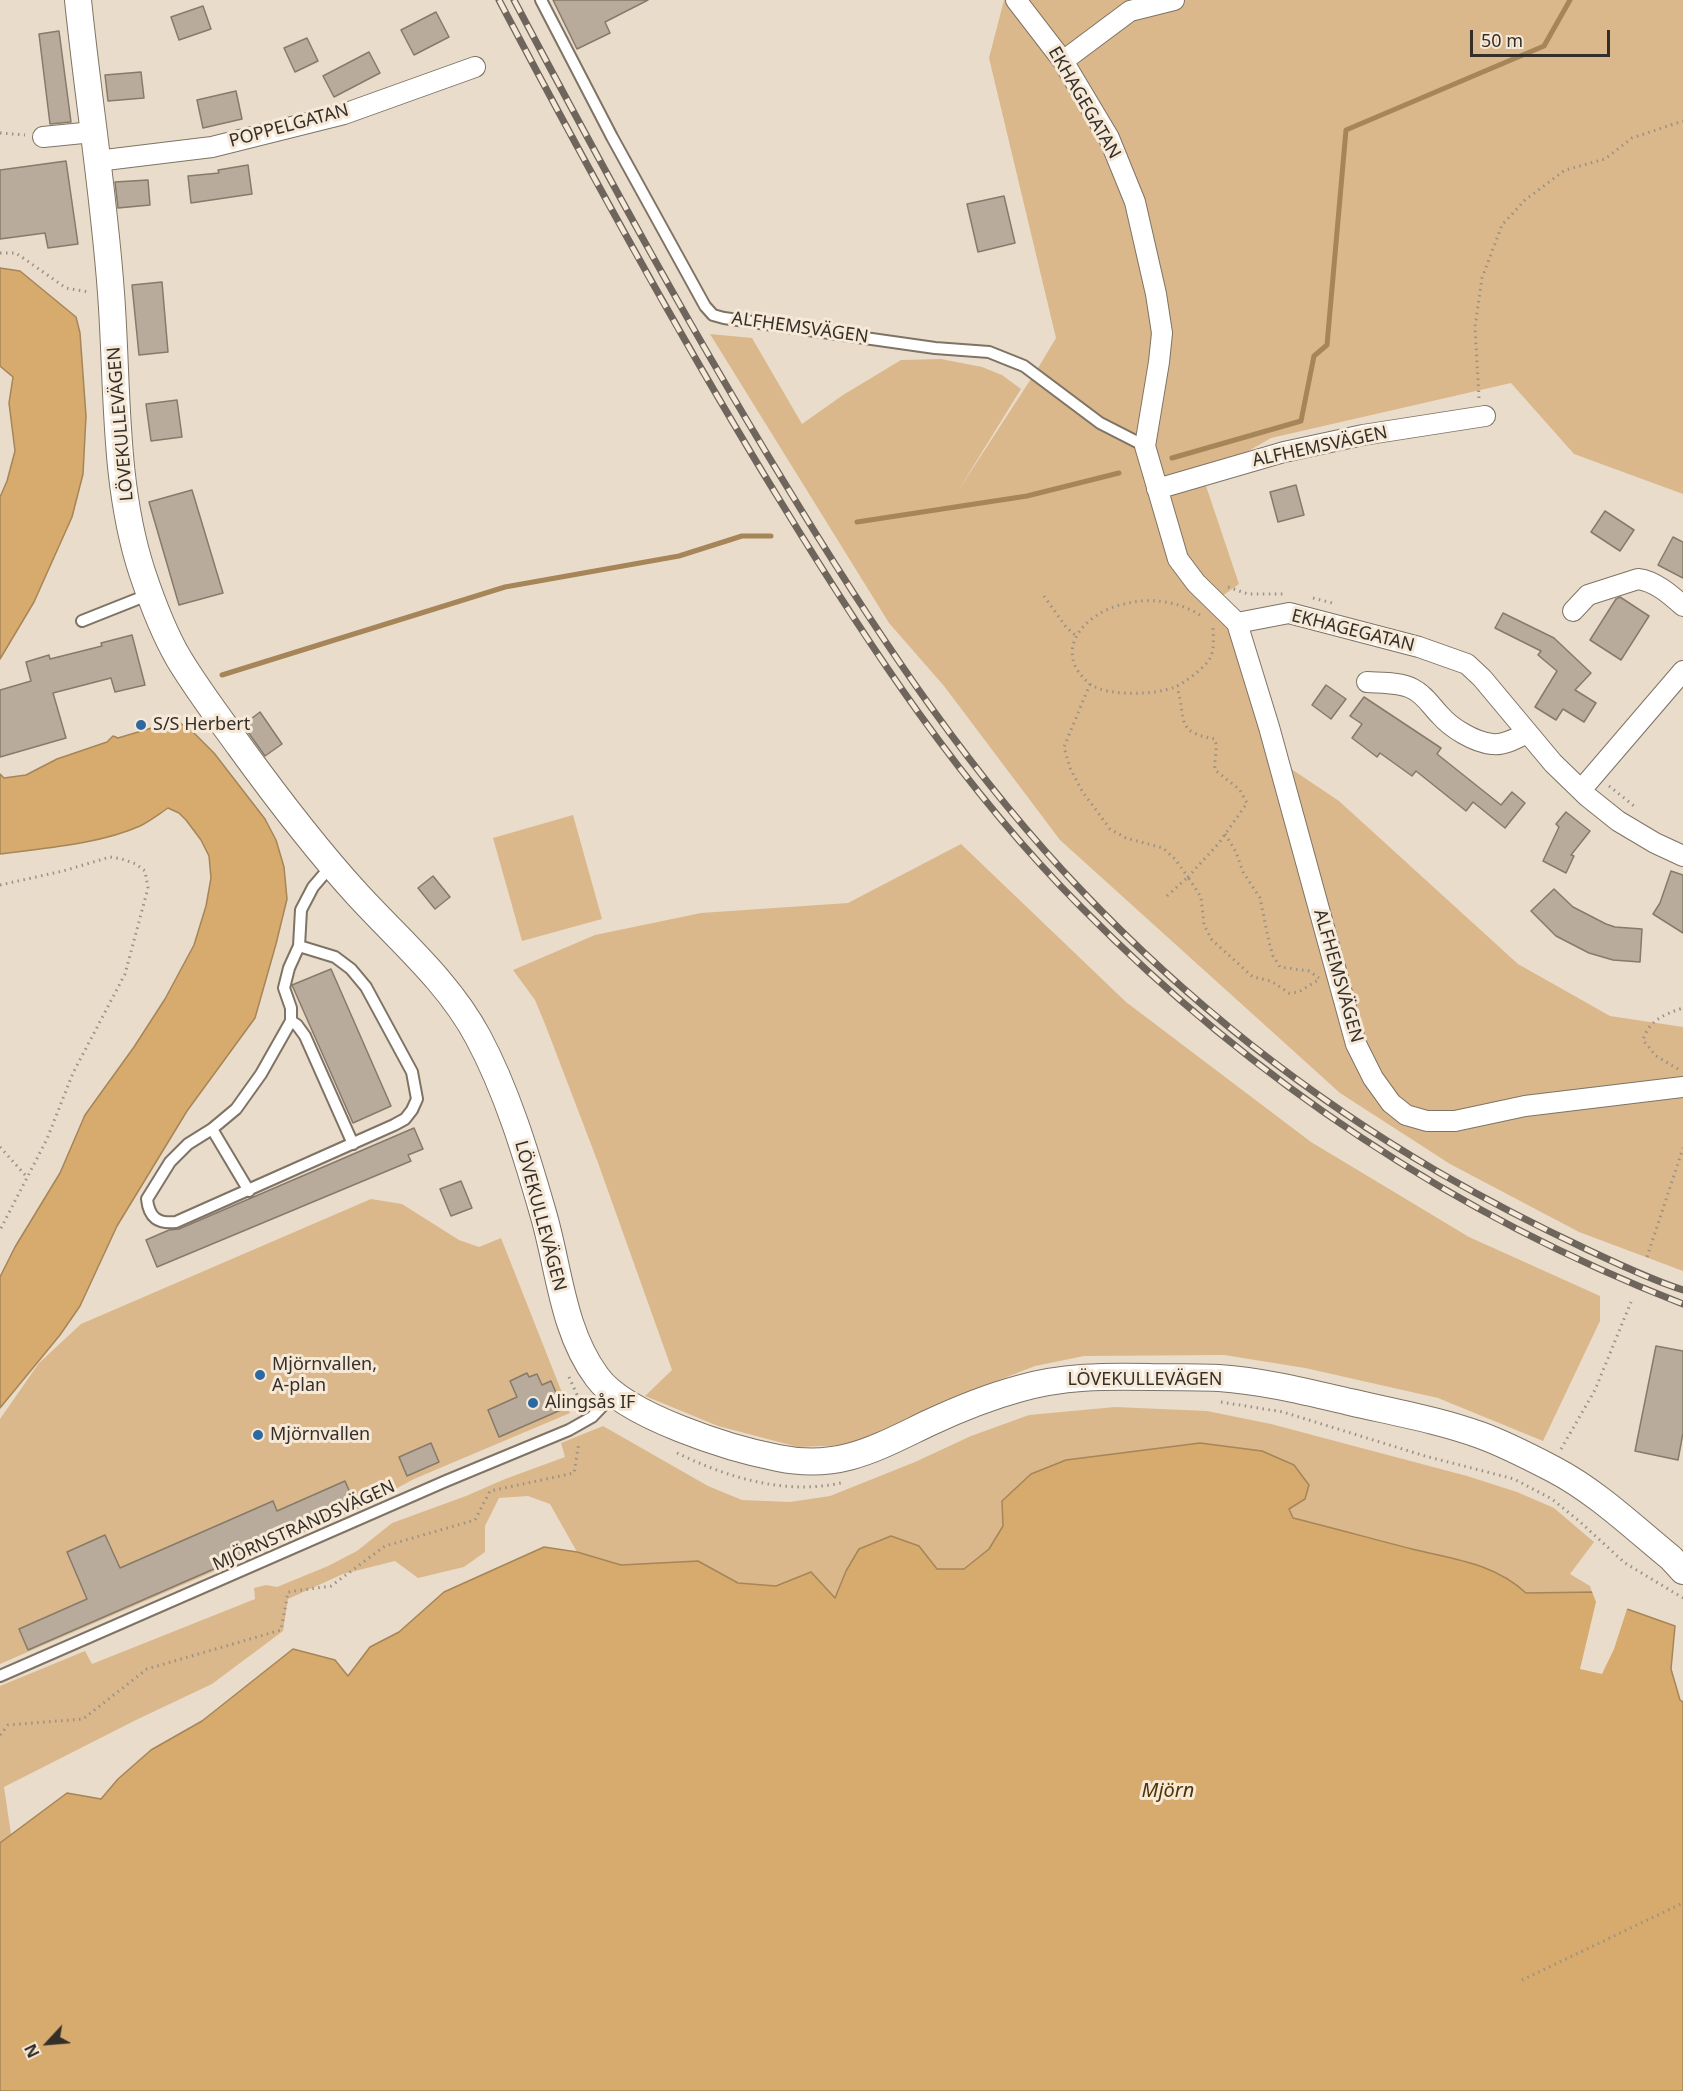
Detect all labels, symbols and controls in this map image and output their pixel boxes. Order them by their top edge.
scale bar [1473,18,1612,56]
text: 50 m [1481,28,1523,52]
street label: EKHAGEGATAN [1043,43,1125,163]
street label: POPPELGATAN [227,100,351,152]
street label: ALFHEMSVÄGEN [730,308,870,348]
street label: LÖVEKULLEVÄGEN [103,346,139,502]
street label: ALFHEMSVÄGEN [1250,422,1390,472]
street label: EKHAGEGATAN [1289,605,1417,657]
place label: S/S Herbert [153,714,250,736]
marker: S/S Herbert [134,718,148,732]
street label: ALFHEMSVÄGEN [1309,907,1367,1045]
street label: LÖVEKULLEVÄGEN [510,1138,570,1294]
place label: Mjörnvallen, A-plan [272,1354,377,1396]
marker: Mjörnvallen, A-plan [253,1368,267,1382]
street label: LÖVEKULLEVÄGEN [1068,1369,1222,1391]
place label: Alingsås IF [545,1392,635,1414]
marker: Alingsås IF [526,1396,540,1410]
place label: Mjörnvallen [270,1424,370,1446]
marker: Mjörnvallen [251,1428,265,1442]
street label: MJÖRNSTRANDSVÄGEN [209,1476,399,1576]
water label: Mjörn [1142,1779,1194,1803]
north arrow [18,2013,78,2073]
text: N [19,2040,45,2062]

